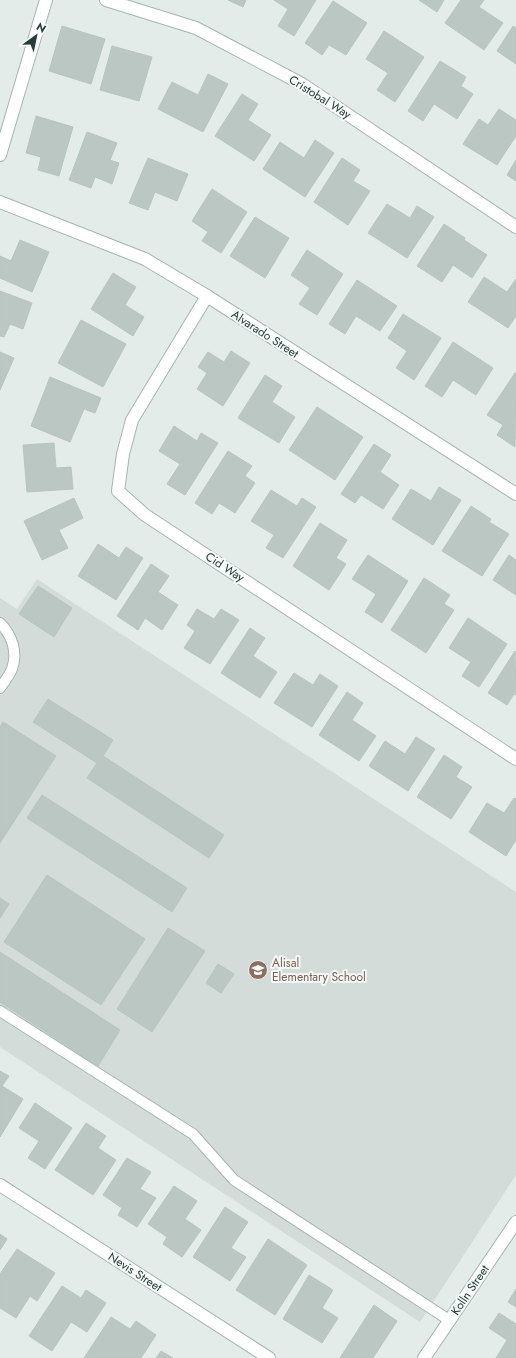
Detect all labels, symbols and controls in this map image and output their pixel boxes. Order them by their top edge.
north arrow [16,16,56,56]
text: N [33,19,49,37]
street label: Cristobal Way [285,71,355,124]
street label: Alvarado Street [228,305,302,363]
street label: Cid Way [202,548,249,587]
place label: Alisal Elementary School [272,954,366,986]
school or university icon: Alisal Elementary School [247,959,269,981]
street label: Nevis Street [105,1248,165,1296]
street label: Kolln Street [447,1261,493,1319]

